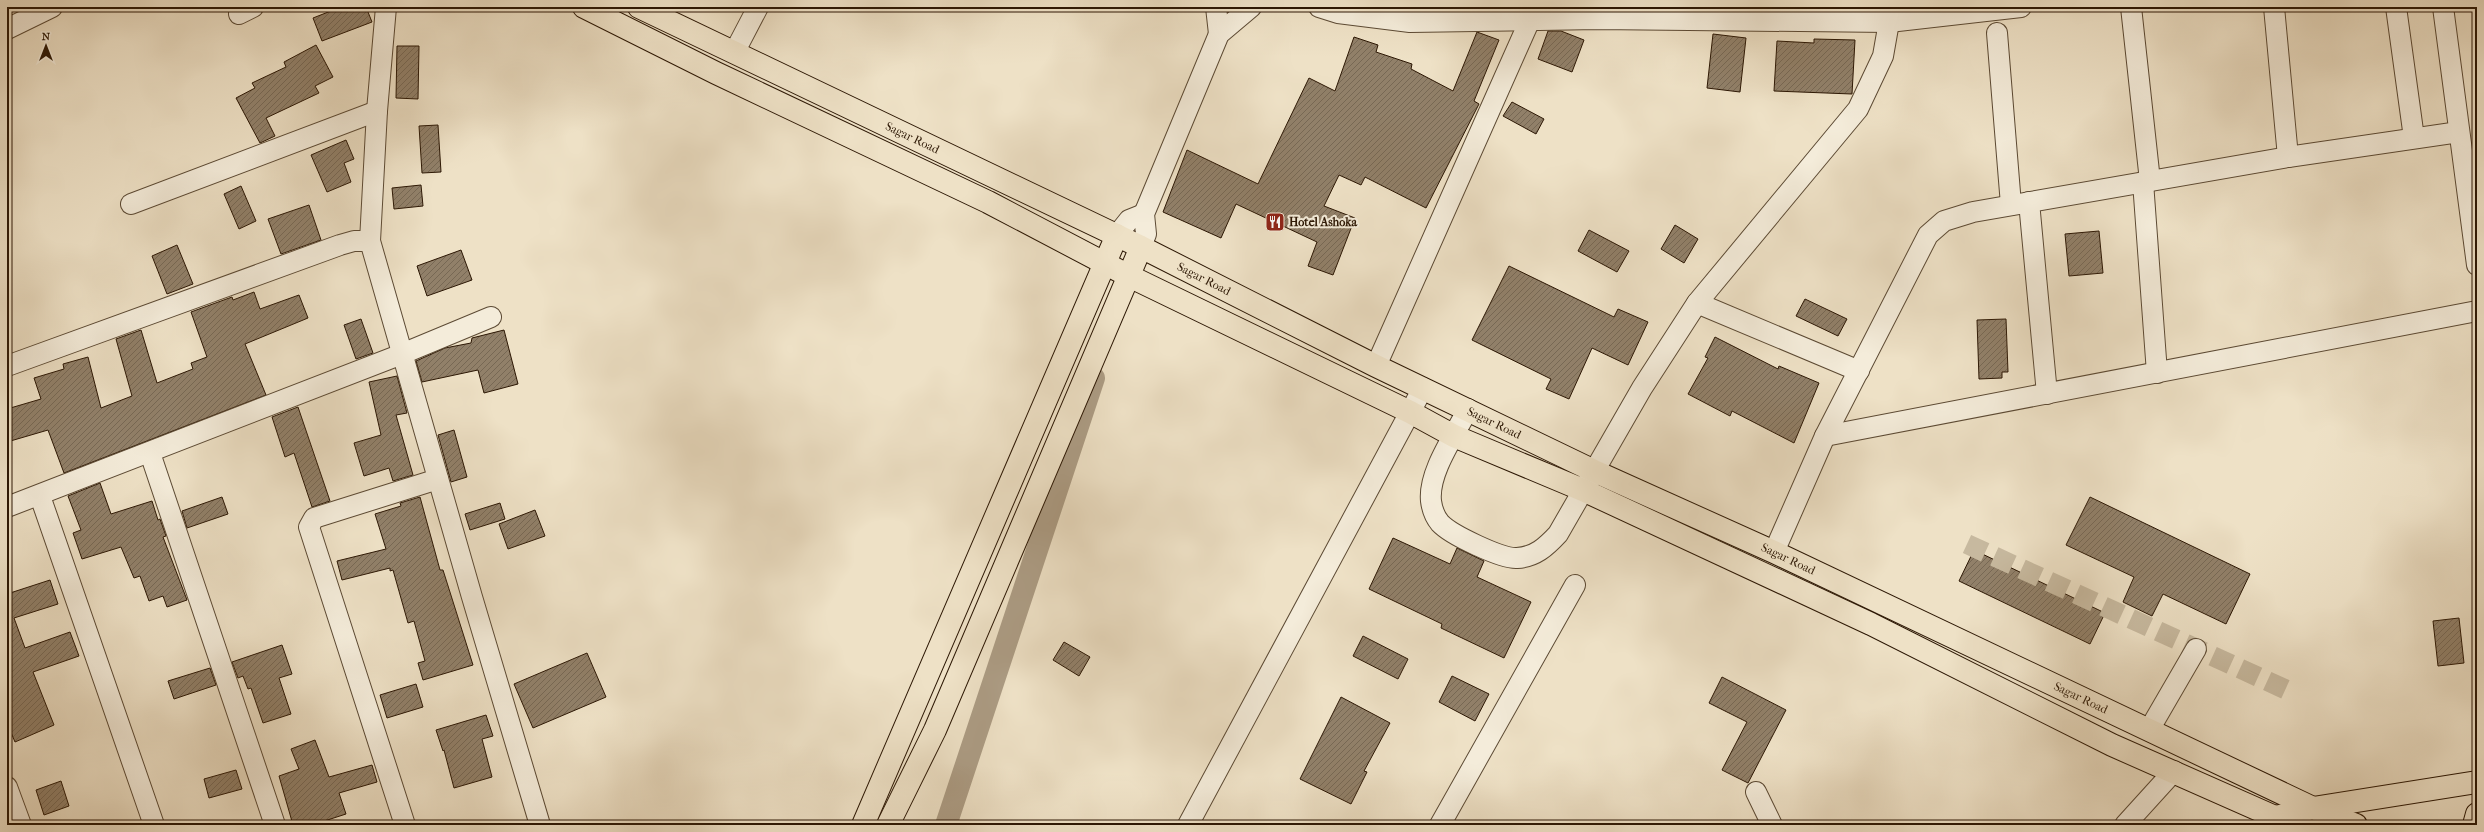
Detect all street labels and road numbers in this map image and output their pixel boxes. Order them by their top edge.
street label: Sagar Road [883,119,942,157]
street label: Sagar Road [1175,259,1233,298]
street label: Sagar Road [1465,404,1524,442]
street label: Sagar Road [1759,540,1818,578]
street label: Sagar Road [2052,679,2111,717]

